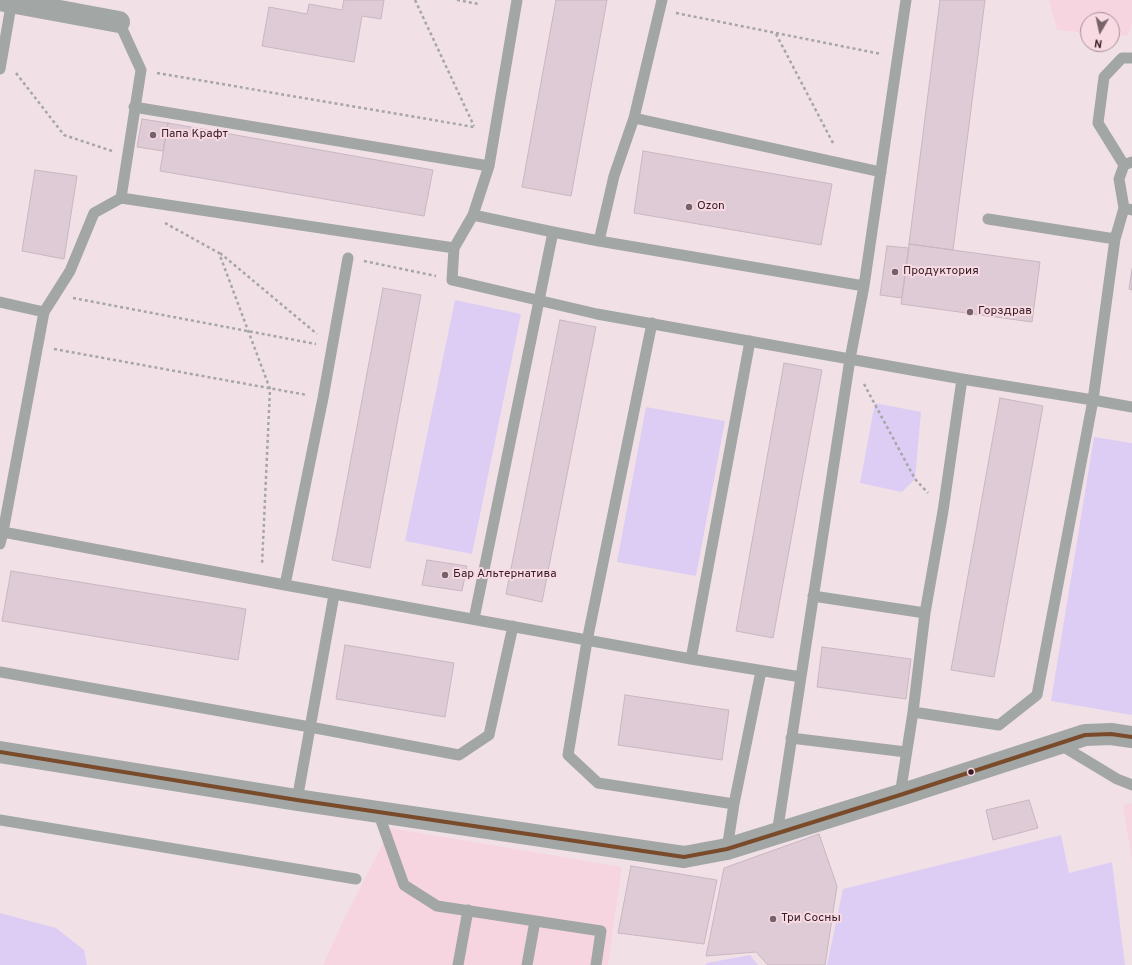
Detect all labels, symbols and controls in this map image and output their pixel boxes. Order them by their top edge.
north arrow [1080,12,1120,52]
text: N [1093,35,1103,50]
place label: Папа Крафт [161,128,228,142]
marker: Папа Крафт [148,130,158,140]
place label: Ozon [697,200,725,214]
marker: Ozon [684,202,694,212]
place label: Продуктория [903,265,979,279]
marker: Продуктория [890,267,900,277]
place label: Горздрав [978,305,1032,319]
marker: Горздрав [965,307,975,317]
place label: Бар Альтернатива [453,568,557,582]
marker: Бар Альтернатива [440,570,450,580]
unlabelled marker [966,767,976,777]
place label: Три Сосны [781,912,841,926]
marker: Три Сосны [768,914,778,924]

